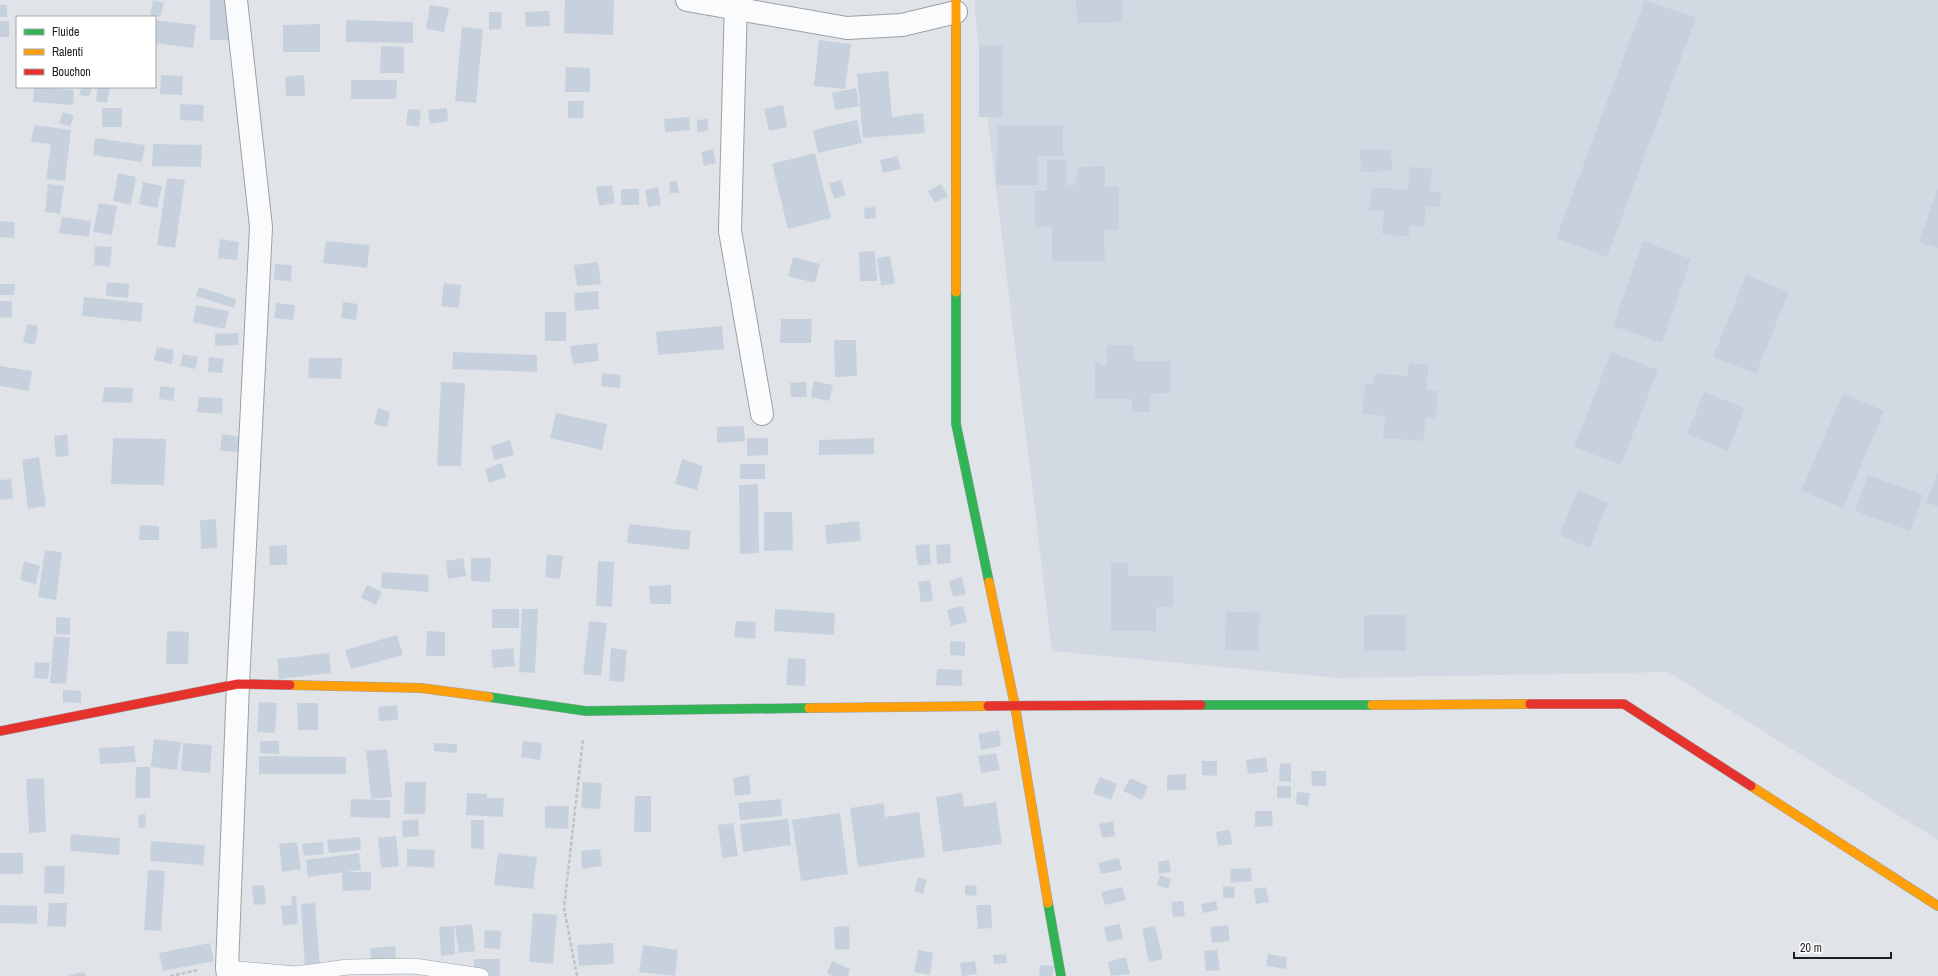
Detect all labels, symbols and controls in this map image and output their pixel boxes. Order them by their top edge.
legend [16,16,156,88]
text: Fluide [52,24,79,40]
text: Ralenti [52,44,83,60]
text: Bouchon [52,64,91,80]
scale bar [1794,934,1891,960]
text: 20 m [1800,940,1822,956]

